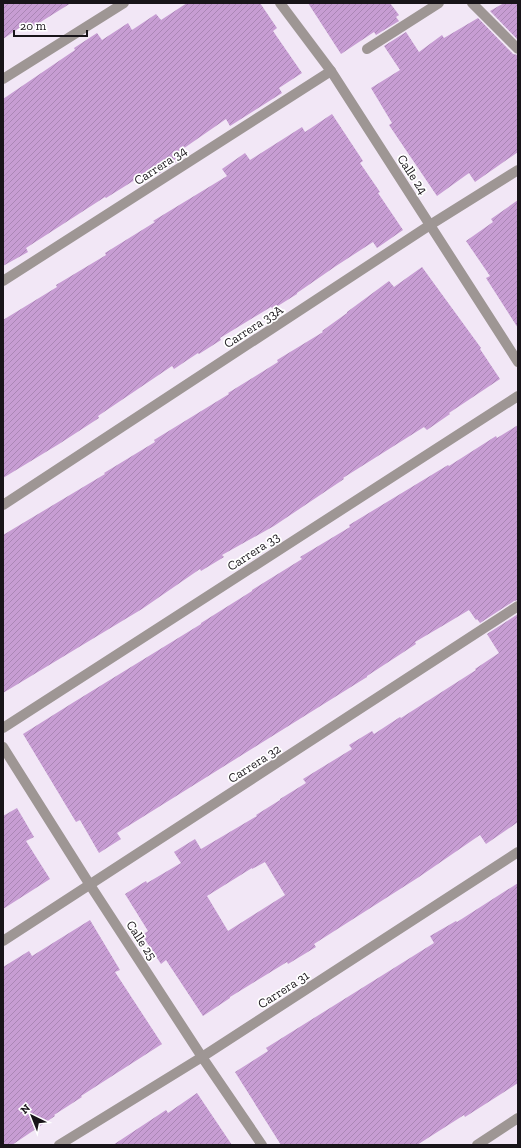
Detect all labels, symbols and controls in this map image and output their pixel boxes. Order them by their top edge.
scale bar [14,12,87,38]
text: 20 m [20,19,47,33]
street label: Carrera 34 [131,143,189,188]
street label: Calle 24 [394,152,431,197]
street label: Carrera 33A [221,301,286,351]
street label: Carrera 33 [224,529,282,574]
street label: Carrera 32 [225,741,284,786]
street label: Calle 25 [123,918,160,963]
street label: Carrera 31 [255,967,312,1011]
north arrow [12,1096,52,1136]
text: N [18,1101,33,1117]

